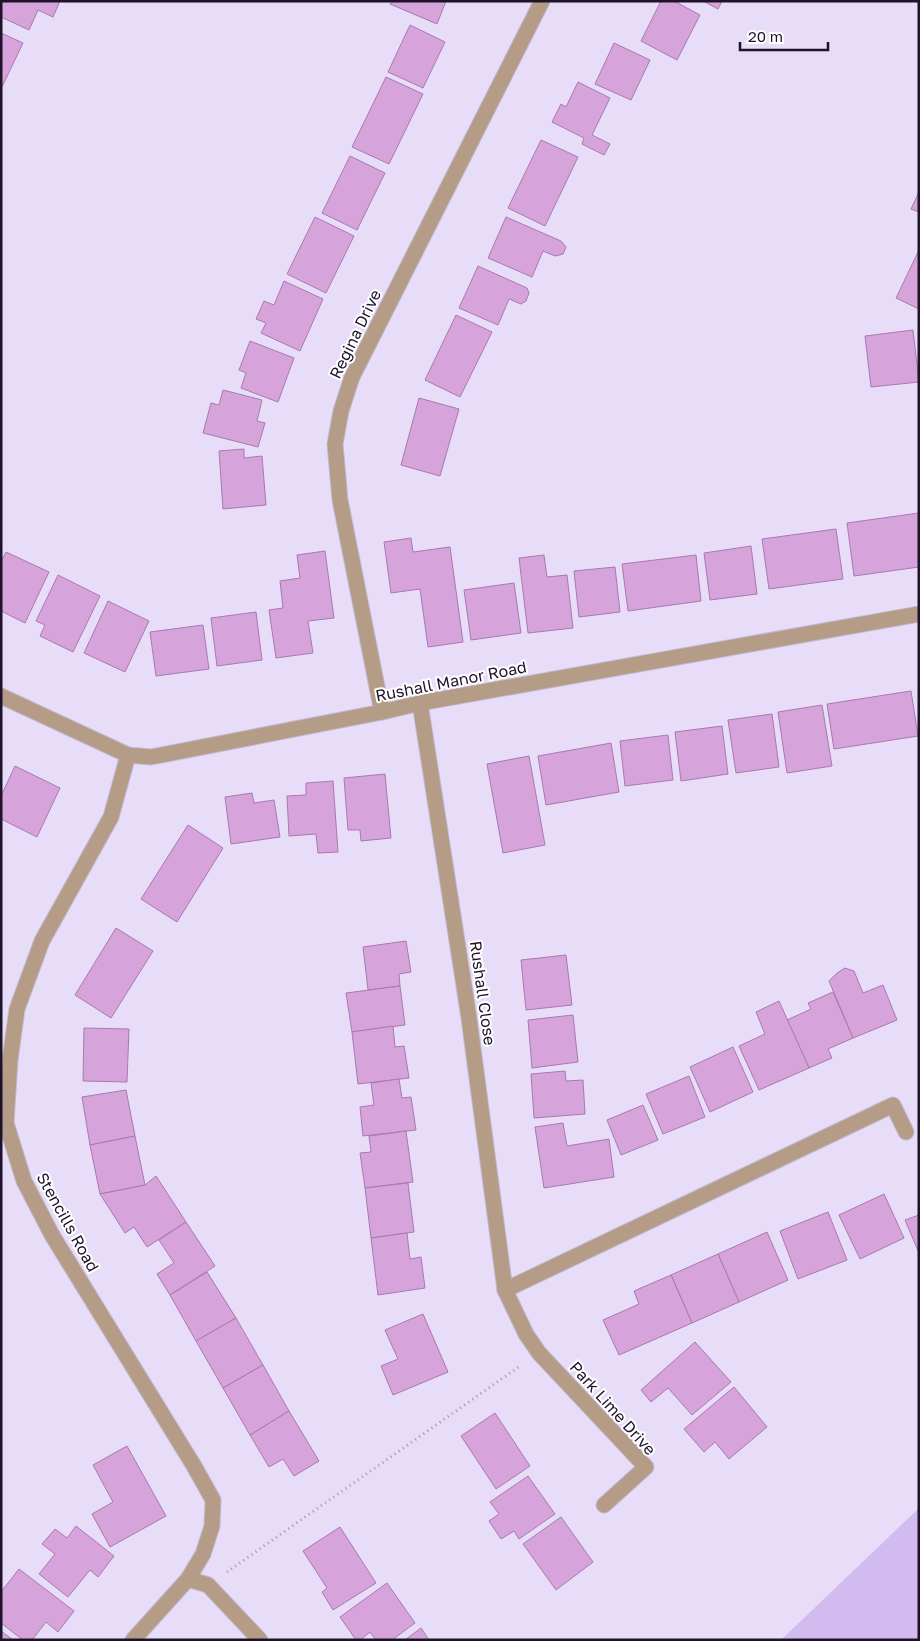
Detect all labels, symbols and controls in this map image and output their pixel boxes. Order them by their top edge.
scale bar [740,20,828,52]
text: 20 m [748,27,783,45]
street label: Regina Drive [325,286,385,382]
street label: Rushall Manor Road [374,657,528,705]
street label: Rushall Close [466,940,500,1046]
street label: Stencills Road [32,1169,104,1275]
street label: Park Lime Drive [566,1357,660,1459]

